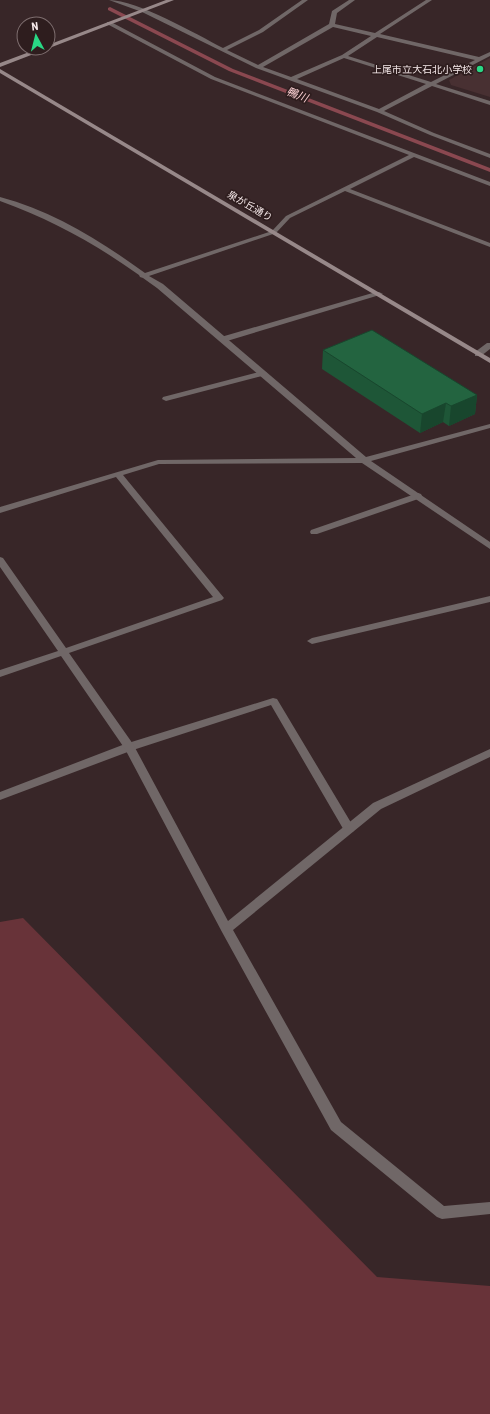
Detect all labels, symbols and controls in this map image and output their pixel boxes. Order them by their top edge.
north arrow [16,16,56,56]
text: N [31,20,39,33]
place label: 上尾市立大石北小学校 [372,64,472,75]
marker: 上尾市立大石北小学校 [475,64,485,74]
water label: 鴨川 [284,85,311,105]
street label: 泉が丘通り [226,189,274,223]

